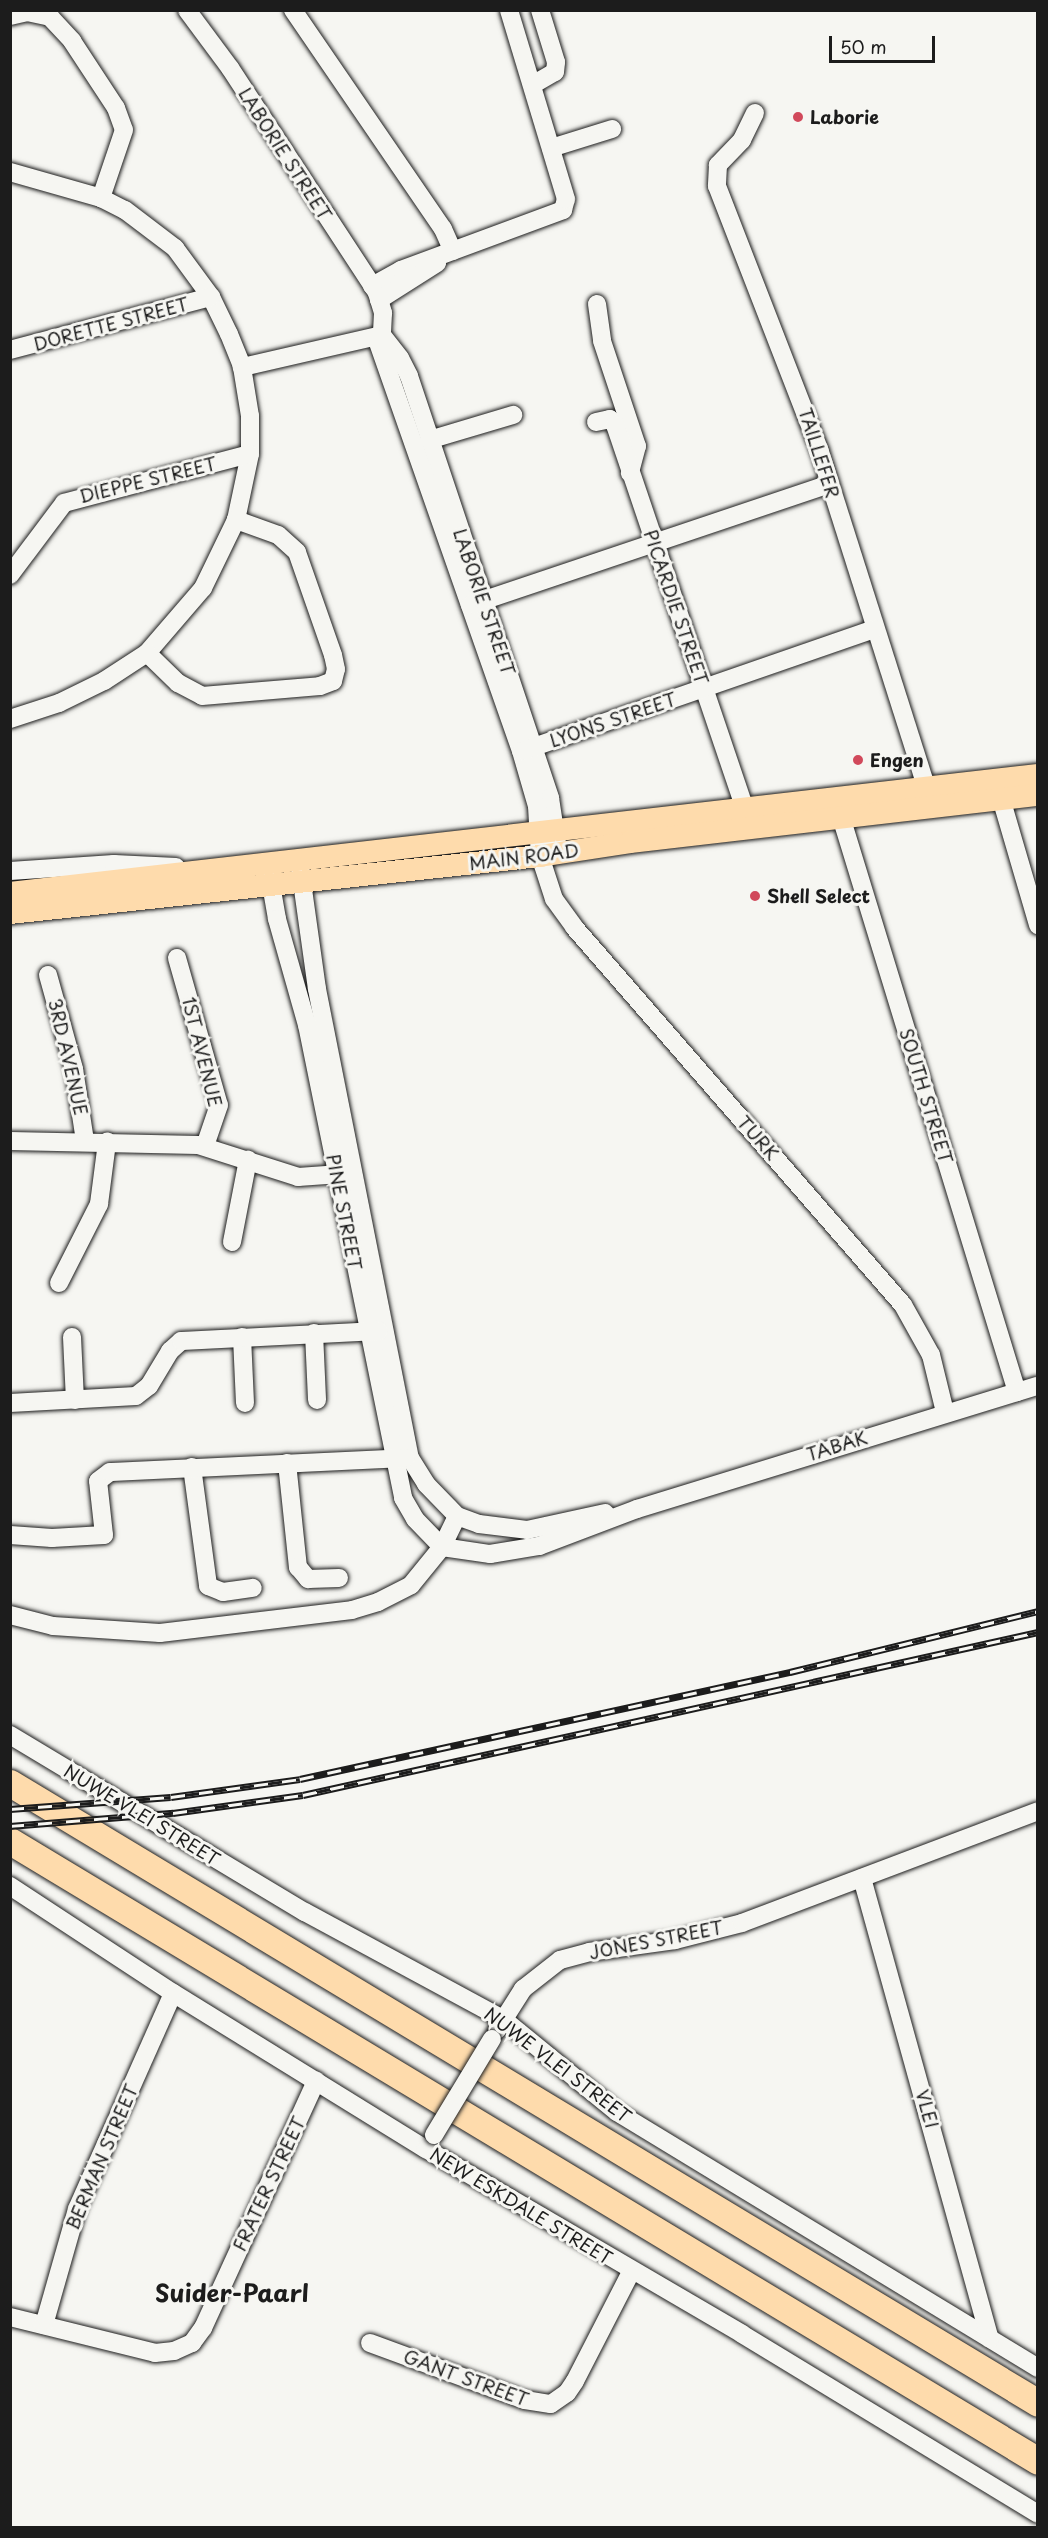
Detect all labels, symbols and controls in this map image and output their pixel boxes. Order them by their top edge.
scale bar [832,24,938,62]
text: 50 m [840,33,887,60]
street label: LABORIE STREET [233,83,337,225]
place label: Laborie [810,106,879,128]
marker: Laborie [791,110,805,124]
street label: DORETTE STREET [29,292,193,356]
street label: TAILLEFER [794,405,844,501]
street label: DIEPPE STREET [76,452,220,508]
street label: LABORIE STREET [448,525,520,679]
street label: PICARDIE STREET [639,525,713,689]
street label: LYONS STREET [546,688,680,752]
place label: Engen [870,749,924,771]
marker: Engen [851,753,865,767]
street label: MAIN ROAD [468,840,580,874]
place label: Shell Select [767,885,871,907]
marker: Shell Select [748,889,762,903]
street label: 1ST AVENUE [178,995,226,1109]
street label: 3RD AVENUE [44,996,92,1118]
street label: SOUTH STREET [895,1025,957,1167]
street label: TURK [733,1111,783,1165]
street label: PINE STREET [322,1152,366,1272]
street label: TABAK [804,1427,870,1465]
street label: NUWE VLEI STREET [59,1759,225,1871]
street label: JONES STREET [586,1916,726,1964]
street label: NUWE VLEI STREET [480,2002,636,2128]
street label: BERMAN STREET [61,2080,143,2234]
street label: VLEI [911,2087,943,2131]
street label: FRATER STREET [228,2112,310,2256]
street label: NEW ESKDALE STREET [425,2143,617,2269]
district label: Suider-Paarl [155,2279,309,2307]
street label: GANT STREET [400,2345,532,2411]

